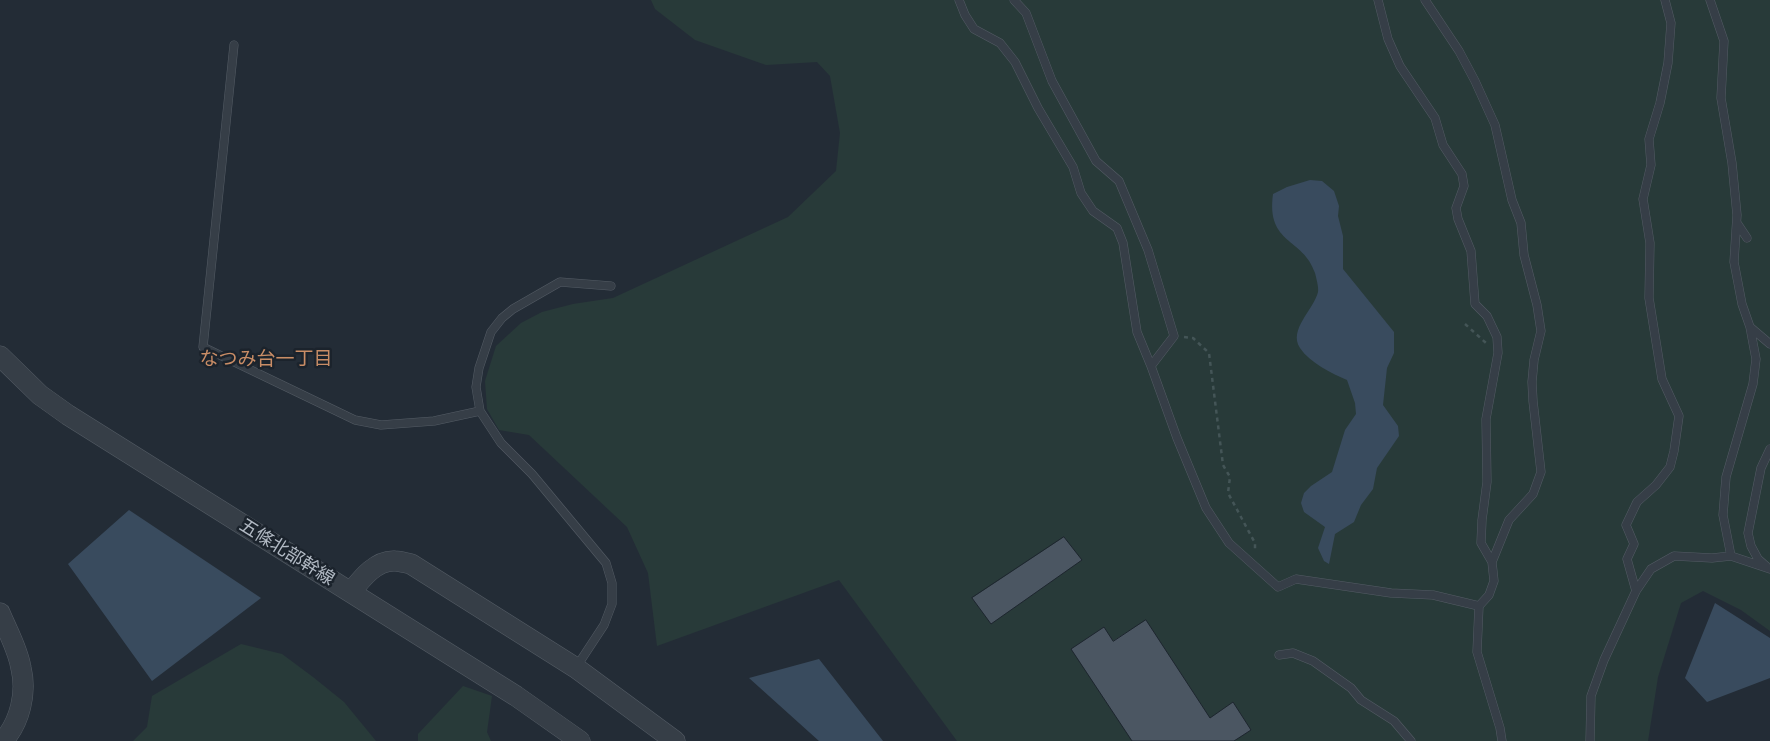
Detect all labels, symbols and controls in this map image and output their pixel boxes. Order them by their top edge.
district label: なつみ台一丁目 [200,348,332,370]
street label: 五條北部幹線 [235,514,339,590]

